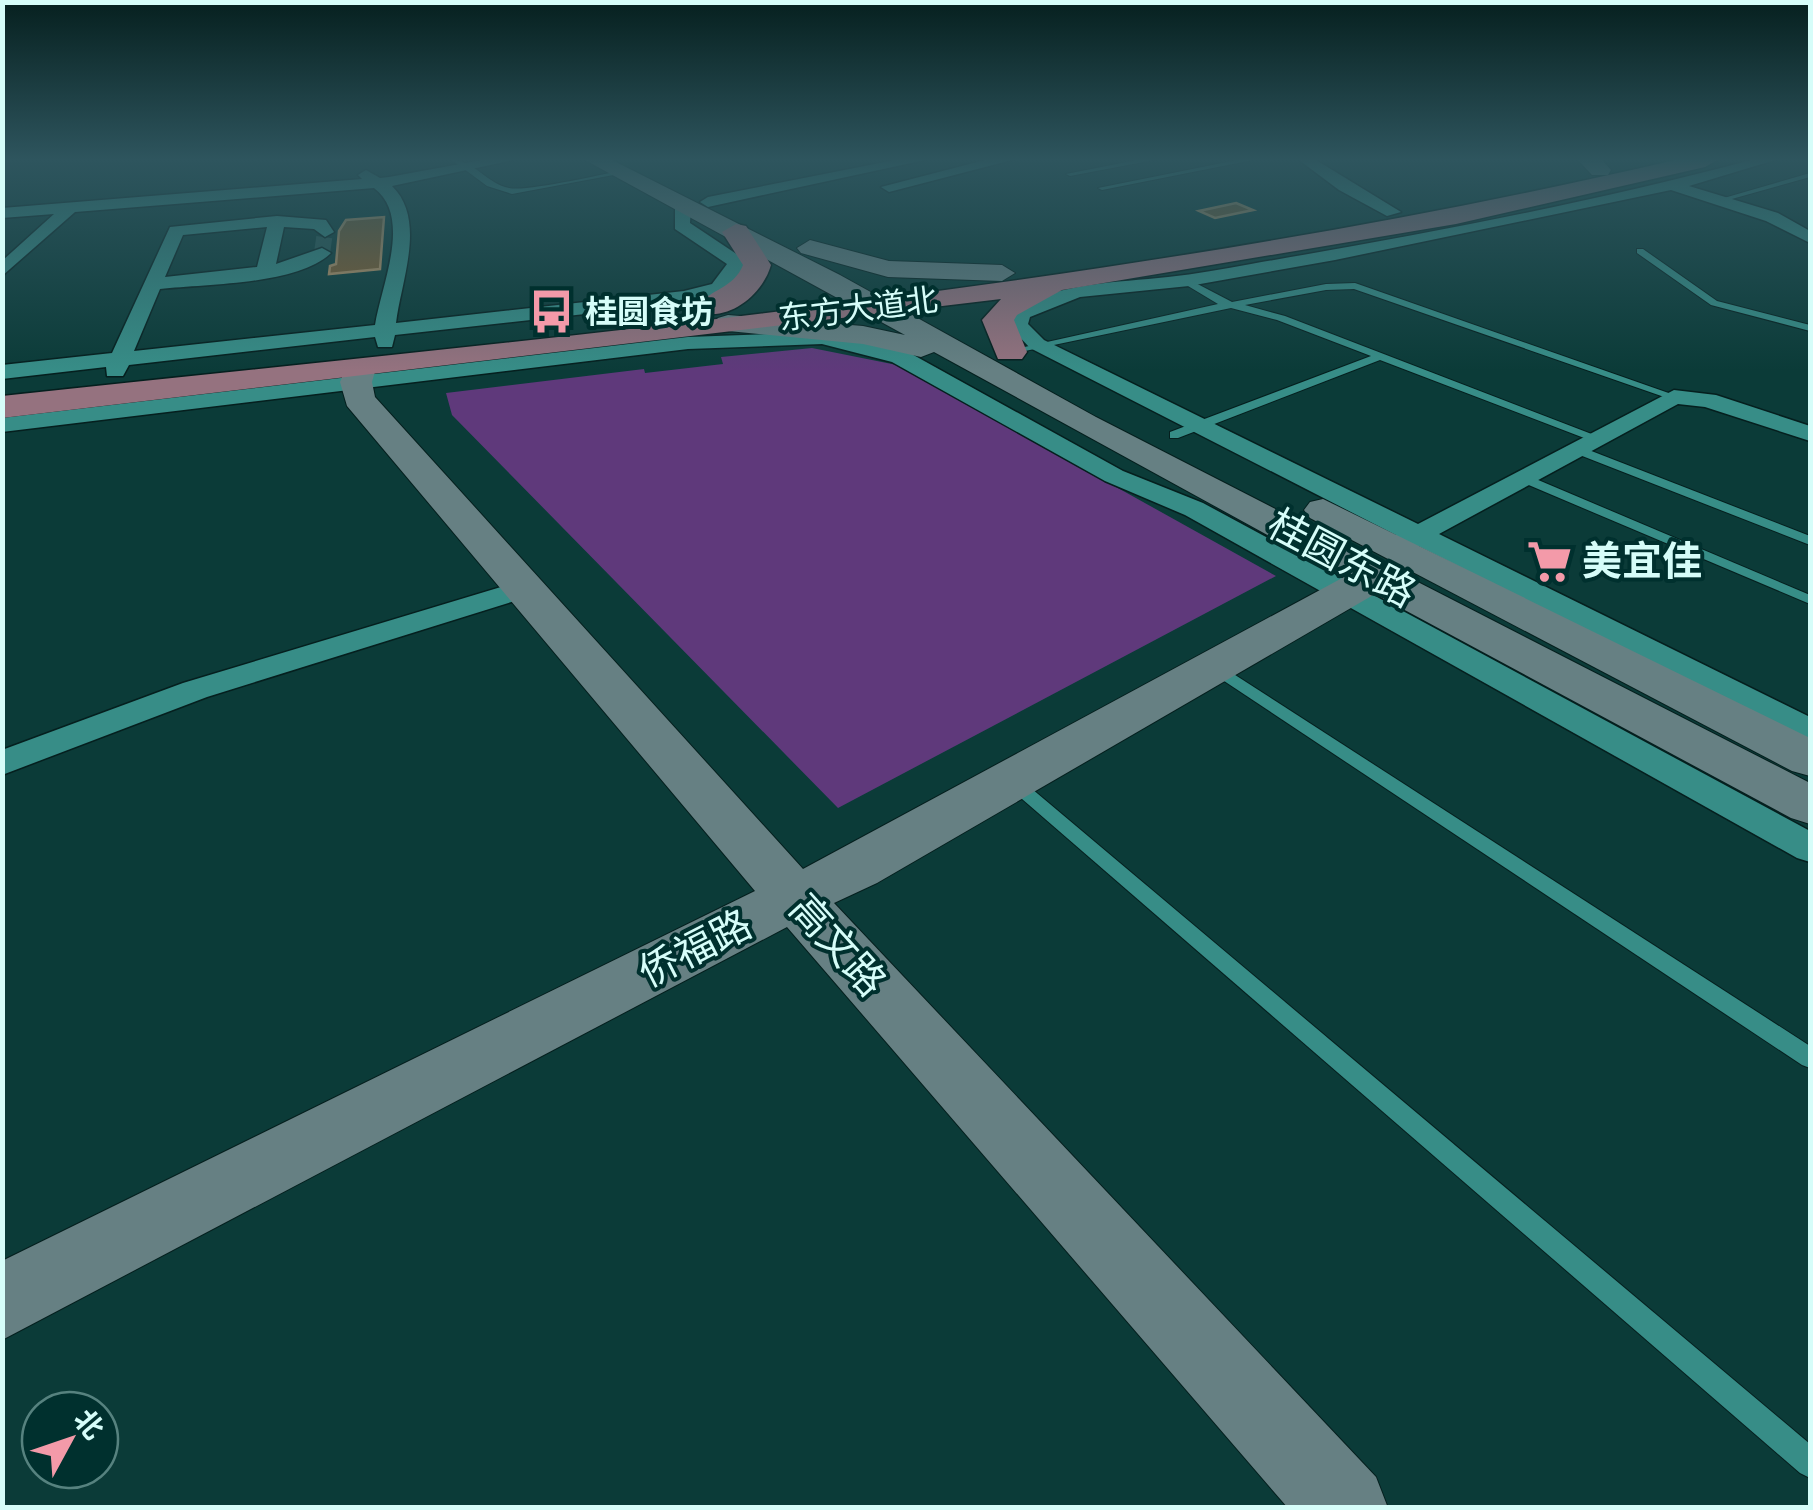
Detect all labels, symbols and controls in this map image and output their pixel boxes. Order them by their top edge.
street label: 东方大道北 [776,276,940,342]
bus stop icon: 桂圆食坊 [528,288,576,336]
place label: 桂圆食坊 [585,289,713,335]
street label: 桂圆东路 [1258,495,1426,621]
place label: 美宜佳 [1582,532,1702,590]
supermarket icon: 美宜佳 [1525,537,1573,585]
street label: 高文路 [776,881,900,1009]
street label: 侨福路 [628,895,762,1001]
north arrow [20,1390,120,1490]
text: 北 [64,1400,113,1448]

